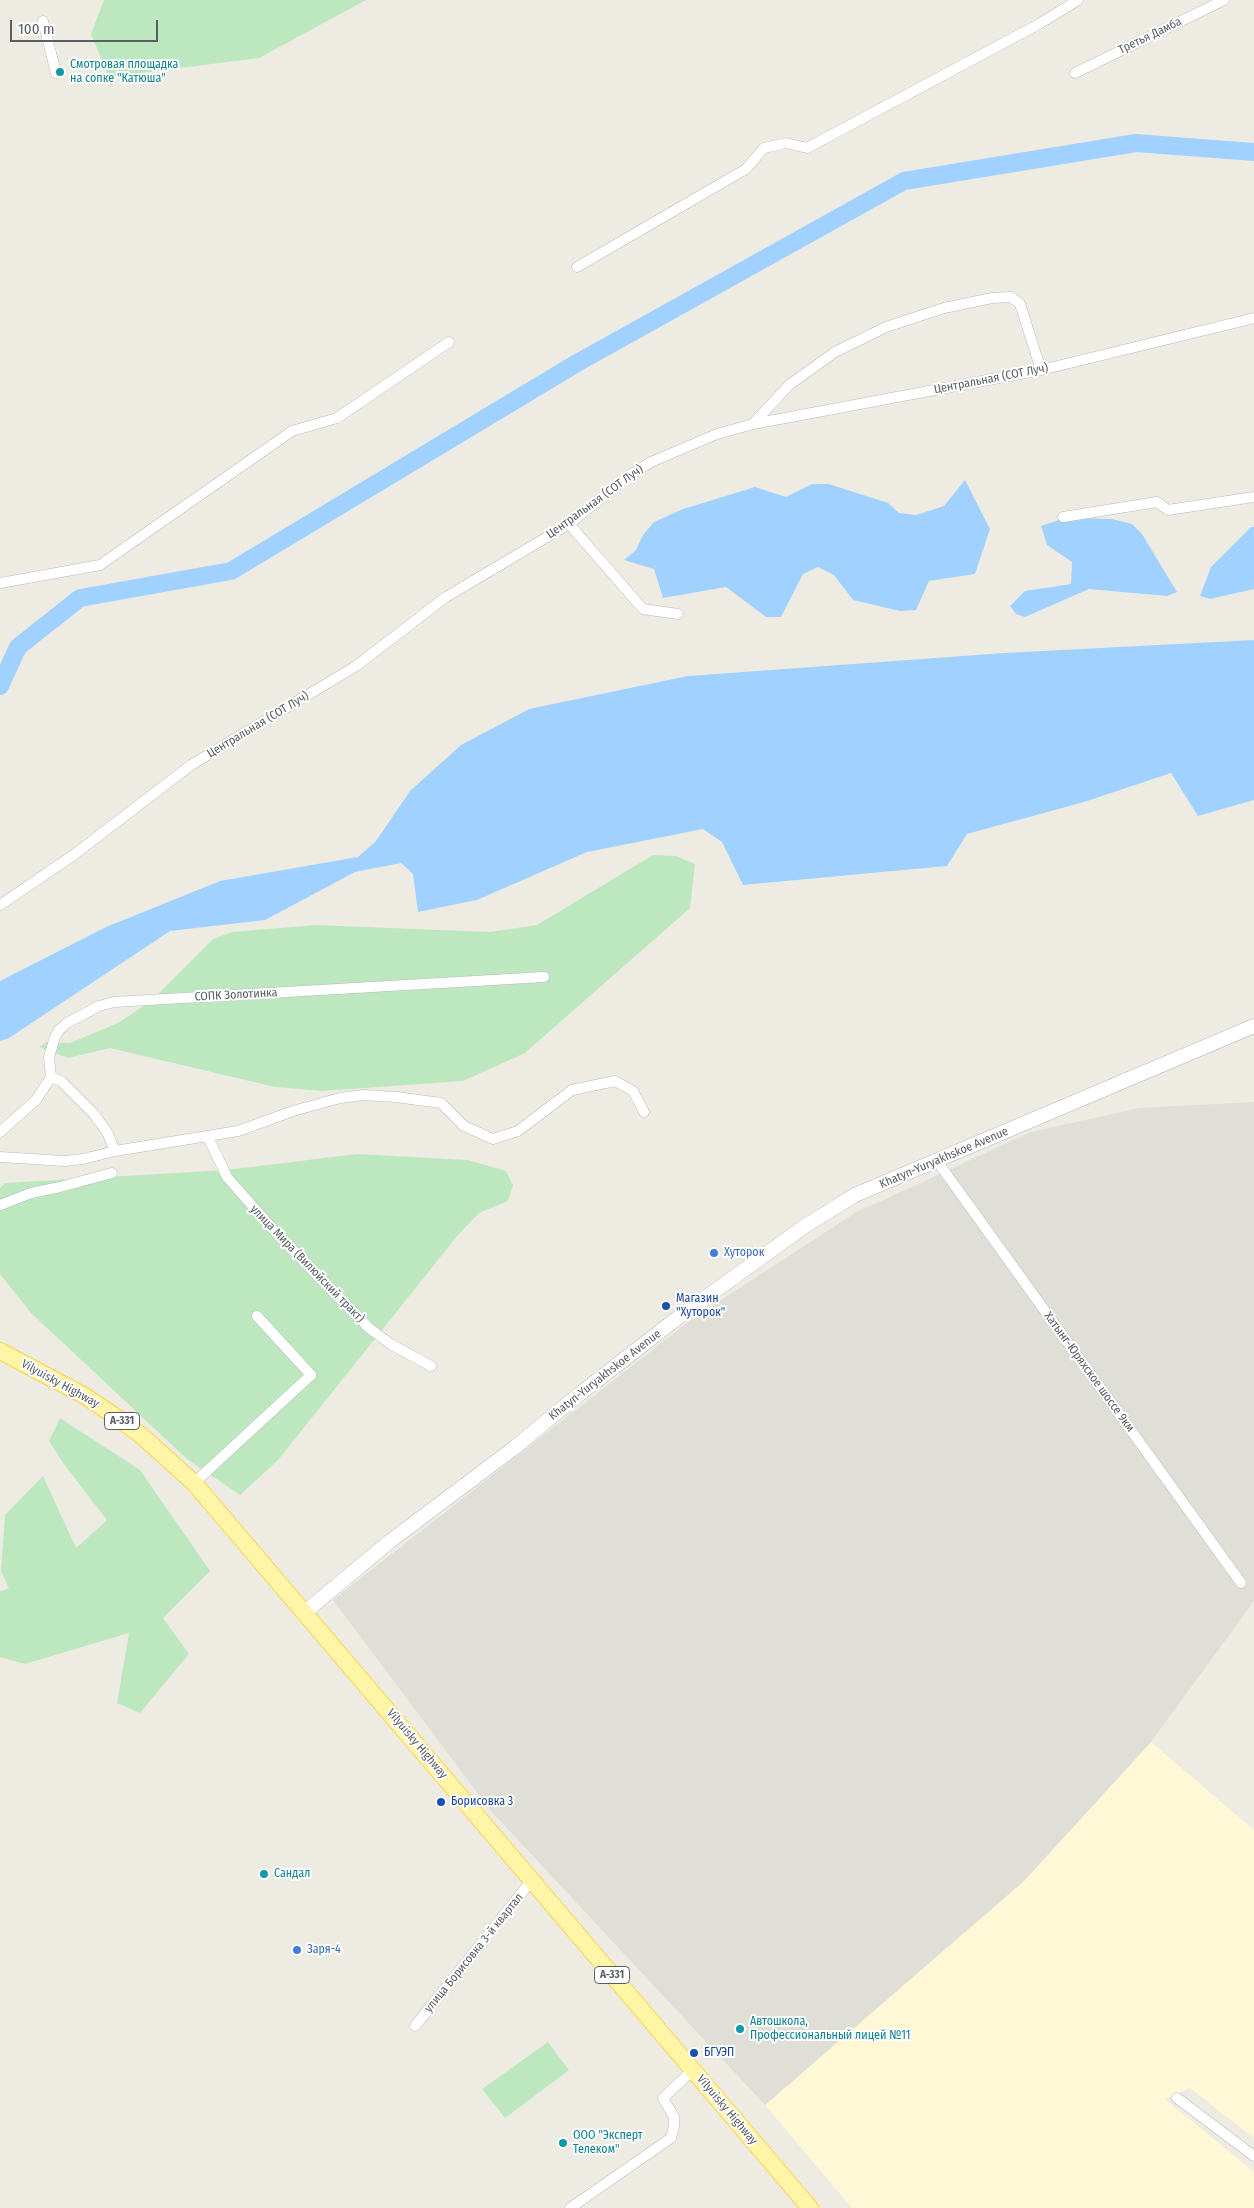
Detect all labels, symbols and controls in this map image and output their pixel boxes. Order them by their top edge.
scale bar [12,10,160,42]
street label: Третья Дамба [1116,14,1184,58]
text: 100 m [18,20,55,38]
place label: Смотровая площадка на сопке "Катюша" [70,58,178,86]
marker: Смотровая площадка на сопке "Катюша" [54,66,66,78]
street label: Центральная (СОТ Луч) [933,361,1049,397]
street label: Центральная (СОТ Луч) [544,462,646,542]
street label: Центральная (СОТ Луч) [205,689,311,761]
street label: СОПК Золотинка [194,986,278,1004]
street label: Khatyn-Yuryakhskoe Avenue [877,1124,1011,1192]
street label: улица Мира (Вилюйский тракт) [247,1202,367,1326]
place label: Хуторок [724,1246,764,1260]
marker: Хуторок [708,1247,720,1259]
place label: Магазин "Хуторок" [676,1292,725,1320]
marker: Магазин "Хуторок" [660,1300,672,1312]
street label: Хатынг-Юряхское шоссе 9км [1041,1309,1137,1435]
street label: Khatyn-Yuryakhskoe Avenue [546,1327,664,1423]
street label: Vilyuisky Highway [19,1357,101,1411]
road number: А-331 [104,1412,140,1430]
street label: Vilyuisky Highway [384,1706,450,1782]
place label: Борисовка 3 [451,1795,513,1809]
marker: Борисовка 3 [435,1796,447,1808]
place label: Сандал [274,1867,310,1881]
marker: Сандал [258,1868,270,1880]
street label: улица Борисовка 3-й квартал [422,1891,526,2015]
place label: Заря-4 [307,1943,341,1957]
marker: Заря-4 [291,1944,303,1956]
road number: А-331 [594,1966,630,1984]
place label: Автошкола, Профессиональный лицей №11 [750,2015,910,2043]
marker: Автошкола, Профессиональный лицей №11 [734,2023,746,2035]
place label: БГУЭП [704,2046,734,2060]
marker: БГУЭП [688,2047,700,2059]
street label: Vilyuisky Highway [694,2072,760,2148]
place label: ООО "Эксперт Телеком" [573,2129,643,2157]
marker: ООО "Эксперт Телеком" [557,2137,569,2149]

